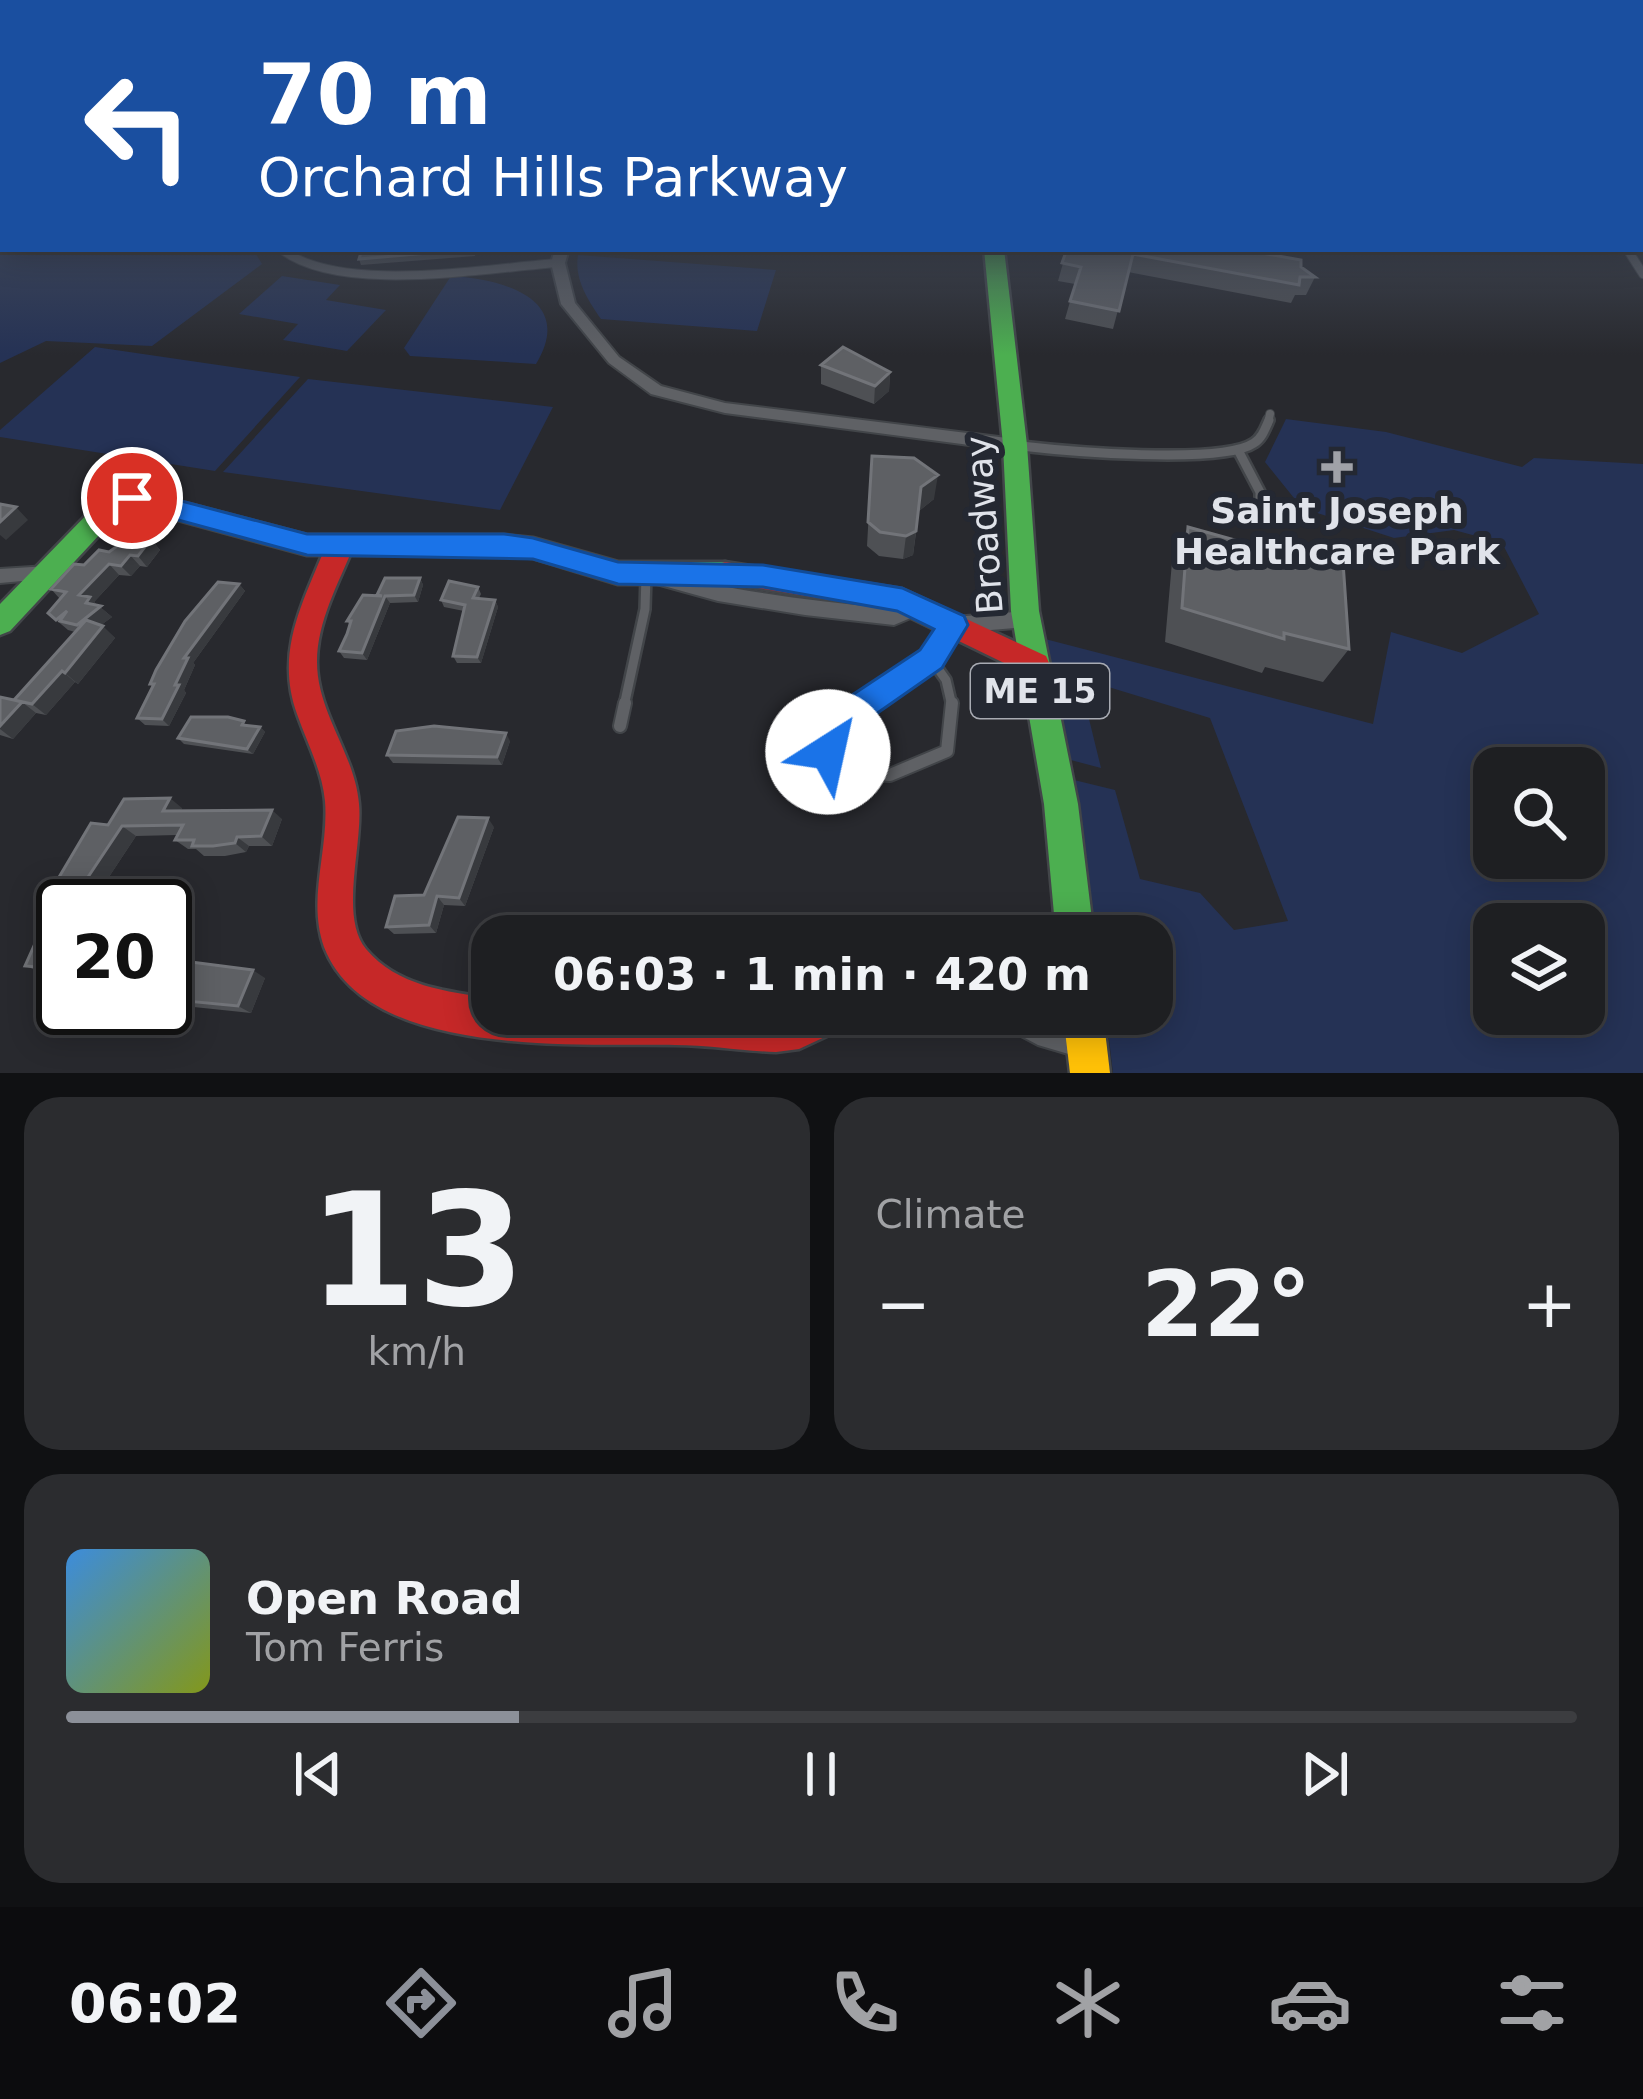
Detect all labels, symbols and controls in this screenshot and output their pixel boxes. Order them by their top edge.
text: 70 m [258,46,492,144]
icon: left [60,48,216,204]
text: Orchard Hills Parkway [258,146,848,209]
street label: Broadway [957,435,1011,615]
pin [81,447,183,549]
marker: Saint Joseph Healthcare Park [1321,451,1353,483]
icon: arrive [99,465,165,531]
place label: Saint Joseph Healthcare Park [1174,490,1501,572]
road number: ME 15 [971,664,1109,718]
position arrow [765,689,891,815]
map controls [1473,747,1605,1035]
button: search [1473,747,1605,879]
speed limit sign: 20 [36,879,192,1035]
button: layers [1473,903,1605,1035]
text: 06:03 · 1 min · 420 m [553,948,1091,1001]
text: 13 [308,1160,525,1342]
text: Climate [876,1192,1026,1237]
text: 22° [1141,1252,1311,1357]
text: − [876,1266,931,1343]
text: + [1522,1266,1577,1343]
text: km/h [368,1329,466,1374]
text: Open Road [246,1572,523,1625]
text: Tom Ferris [246,1625,444,1670]
icon: previous [285,1741,351,1807]
icon: pause [788,1741,854,1807]
icon: next [1292,1741,1358,1807]
icon: directions [379,1961,463,2045]
icon: music [601,1961,685,2045]
icon: phone [823,1961,907,2045]
icon: climate [1046,1961,1130,2045]
icon: car [1268,1961,1352,2045]
icon: filters [1490,1961,1574,2045]
text: 06:02 [69,1972,241,2035]

